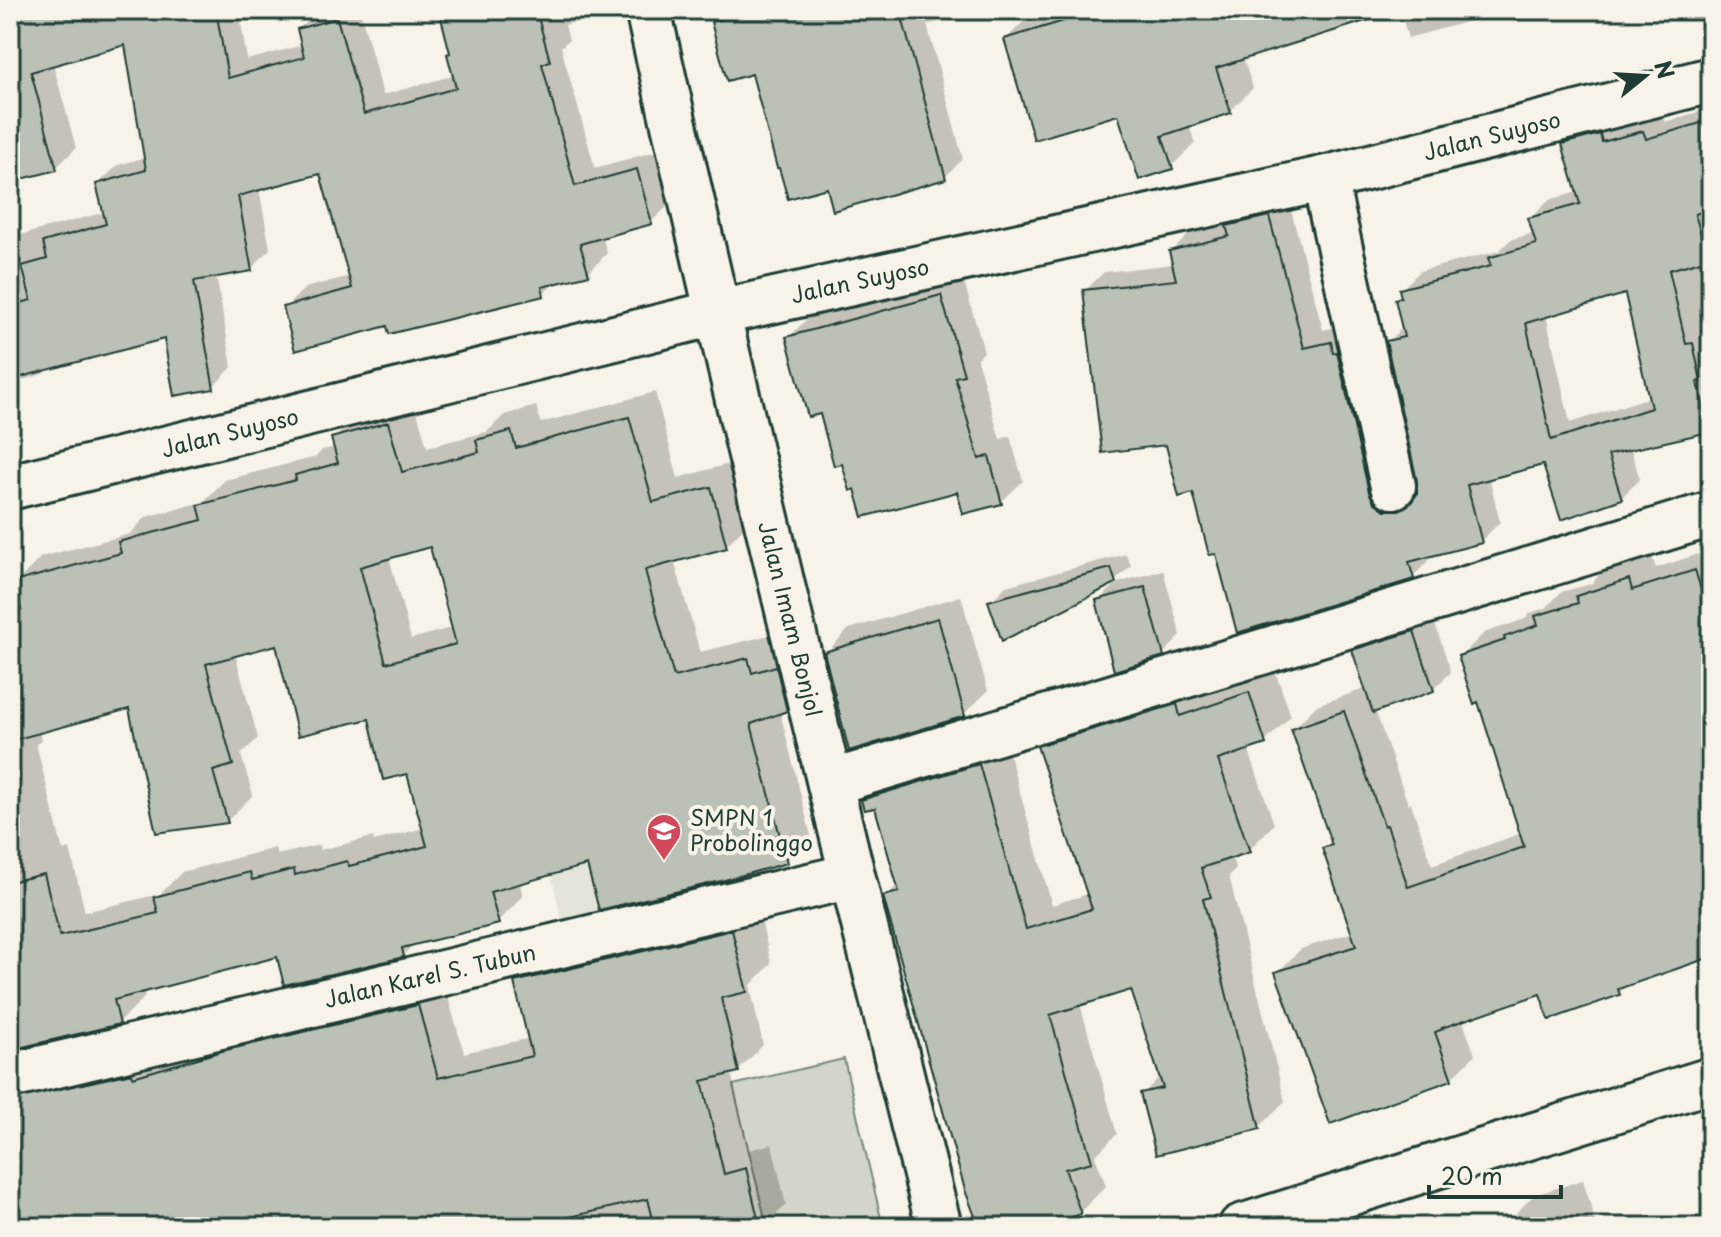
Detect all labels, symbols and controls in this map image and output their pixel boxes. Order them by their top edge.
north arrow [1605,36,1685,116]
text: N [1647,56,1684,83]
street label: Jalan Suyoso [1419,102,1564,168]
street label: Jalan Suyoso [788,249,932,310]
street label: Jalan Suyoso [157,399,302,465]
street label: Jalan Imam Bonjol [751,518,832,720]
place label: SMPN 1 Probolinggo [690,800,813,858]
school or university icon: SMPN 1 Probolinggo [645,812,683,862]
street label: Jalan Karel S. Tubun [321,934,539,1015]
scale bar [1429,1149,1561,1199]
text: 20 m [1441,1157,1503,1193]

